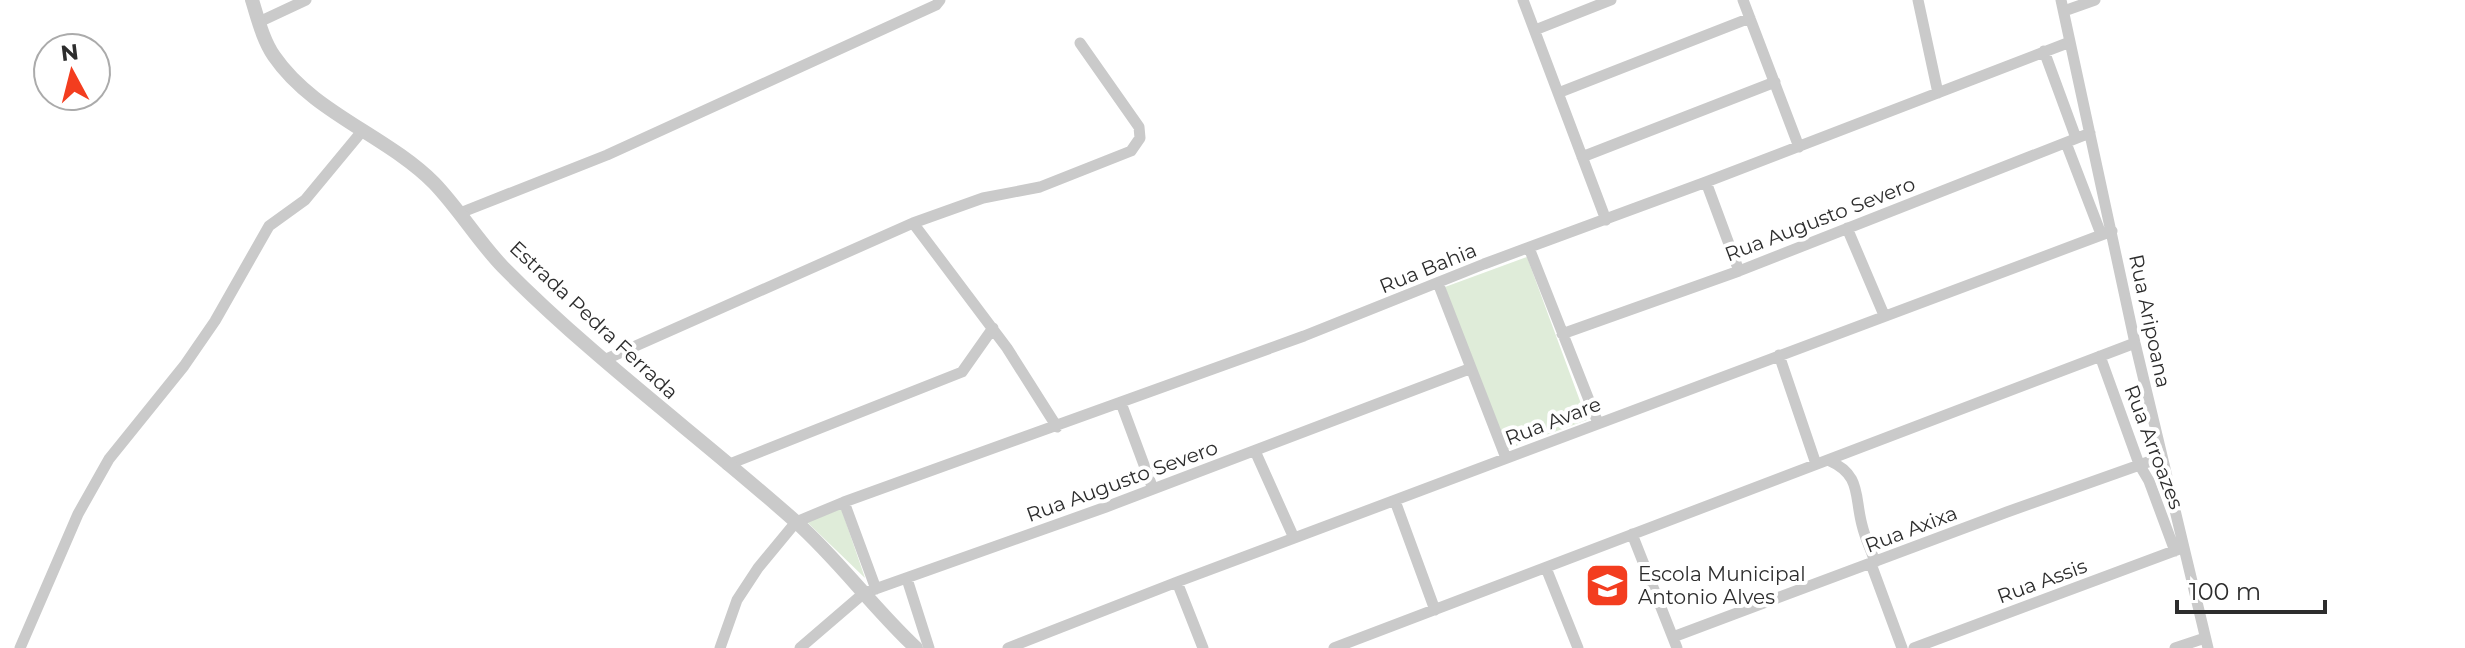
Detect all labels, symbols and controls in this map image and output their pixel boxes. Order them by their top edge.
north arrow [32,32,112,112]
text: N [59,38,80,67]
street label: Rua Augusto Severo [1721,172,1919,266]
street label: Estrada Pedra Ferrada [505,236,683,404]
street label: Rua Bahia [1376,238,1480,298]
street label: Rua Aripoana [2124,252,2176,390]
street label: Rua Arroazes [2119,382,2189,513]
street label: Rua Avare [1502,392,1604,450]
street label: Rua Augusto Severo [1023,435,1221,527]
street label: Rua Axixa [1861,500,1961,558]
street label: Rua Assis [1994,554,2090,608]
school or university icon: Escola Municipal Antonio Alves [1583,562,1631,610]
place label: Escola Municipal Antonio Alves [1638,562,1806,609]
scale bar [2177,564,2325,614]
text: 100 m [2189,577,2261,606]

